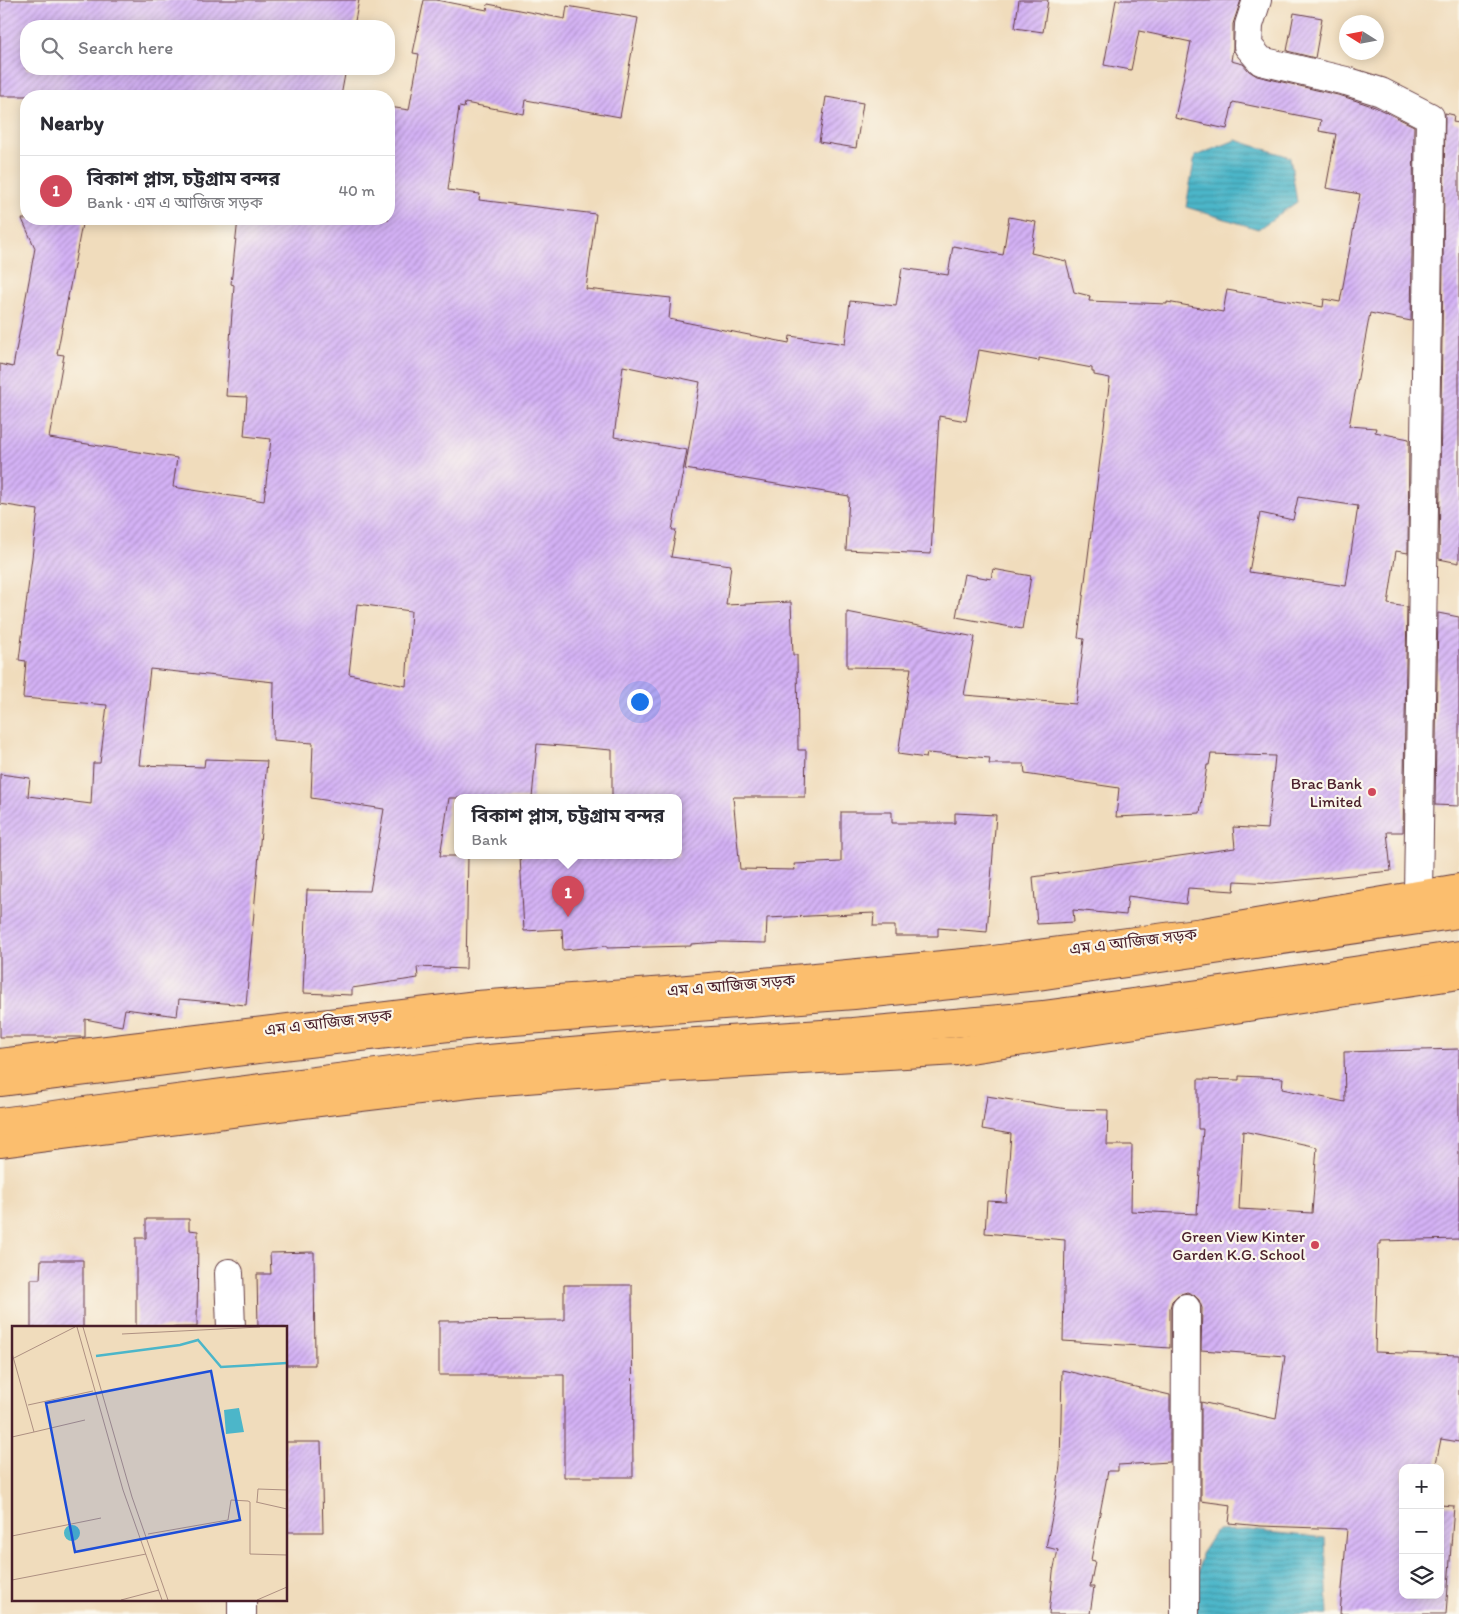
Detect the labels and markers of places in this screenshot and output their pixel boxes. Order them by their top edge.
place label: Brac Bank Limited [1291,774,1363,811]
marker: Brac Bank Limited [1366,786,1378,798]
pin: 1 [552,876,584,917]
place label: Green View Kinter Garden K.G. School [1172,1227,1306,1264]
marker: Green View Kinter Garden K.G. School [1309,1239,1321,1251]

